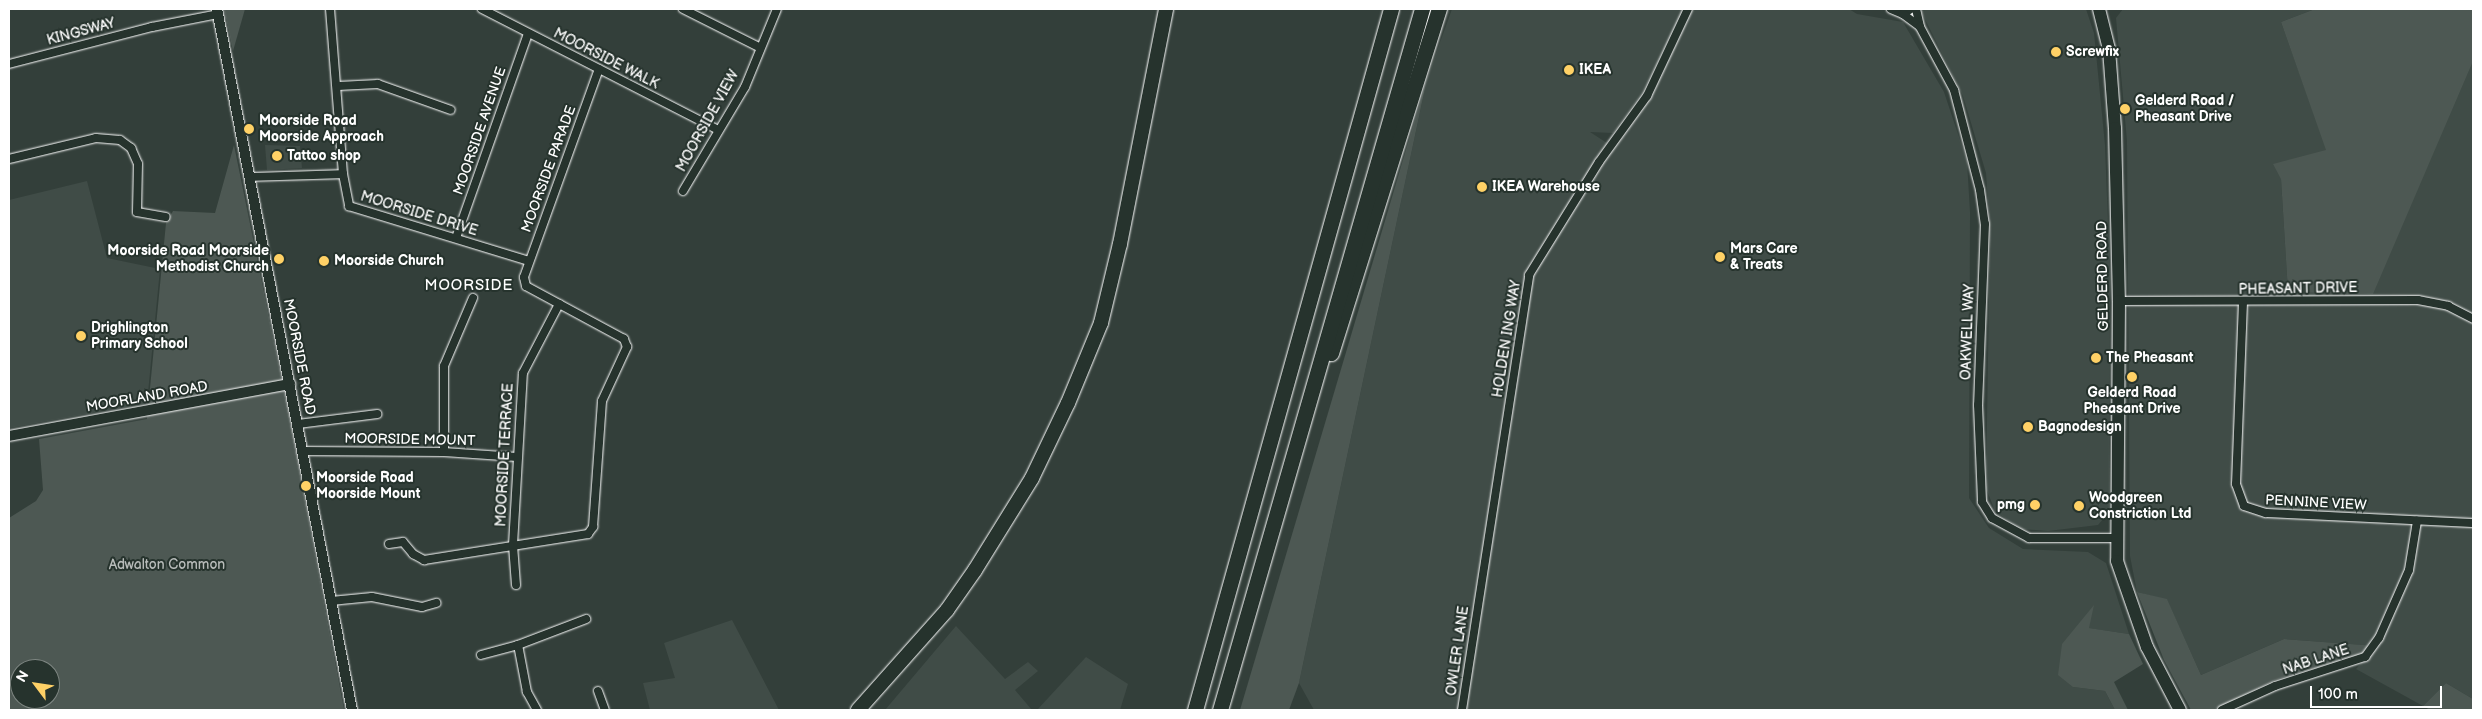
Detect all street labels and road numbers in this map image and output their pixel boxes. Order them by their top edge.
street label: KINGSWAY [45,15,117,49]
street label: MOORSIDE WALK [550,25,662,93]
street label: MOORSIDE AVENUE [450,65,510,197]
street label: MOORSIDE VIEW [673,67,743,175]
street label: MOORSIDE PARADE [518,103,580,235]
street label: MOORSIDE DRIVE [358,188,480,240]
street label: GELDERD ROAD [2094,221,2112,331]
street label: HOLDEN ING WAY [1489,279,1525,399]
street label: PHEASANT DRIVE [2238,280,2358,298]
street label: OAKWELL WAY [1958,283,1978,381]
street label: MOORSIDE ROAD [279,297,319,417]
street label: MOORLAND ROAD [85,378,209,416]
street label: MOORSIDE TERRACE [493,383,517,527]
street label: MOORSIDE MOUNT [344,430,476,450]
street label: PENNINE VIEW [2265,492,2367,514]
street label: OWLER LANE [1443,605,1473,697]
street label: NAB LANE [2281,641,2351,679]

